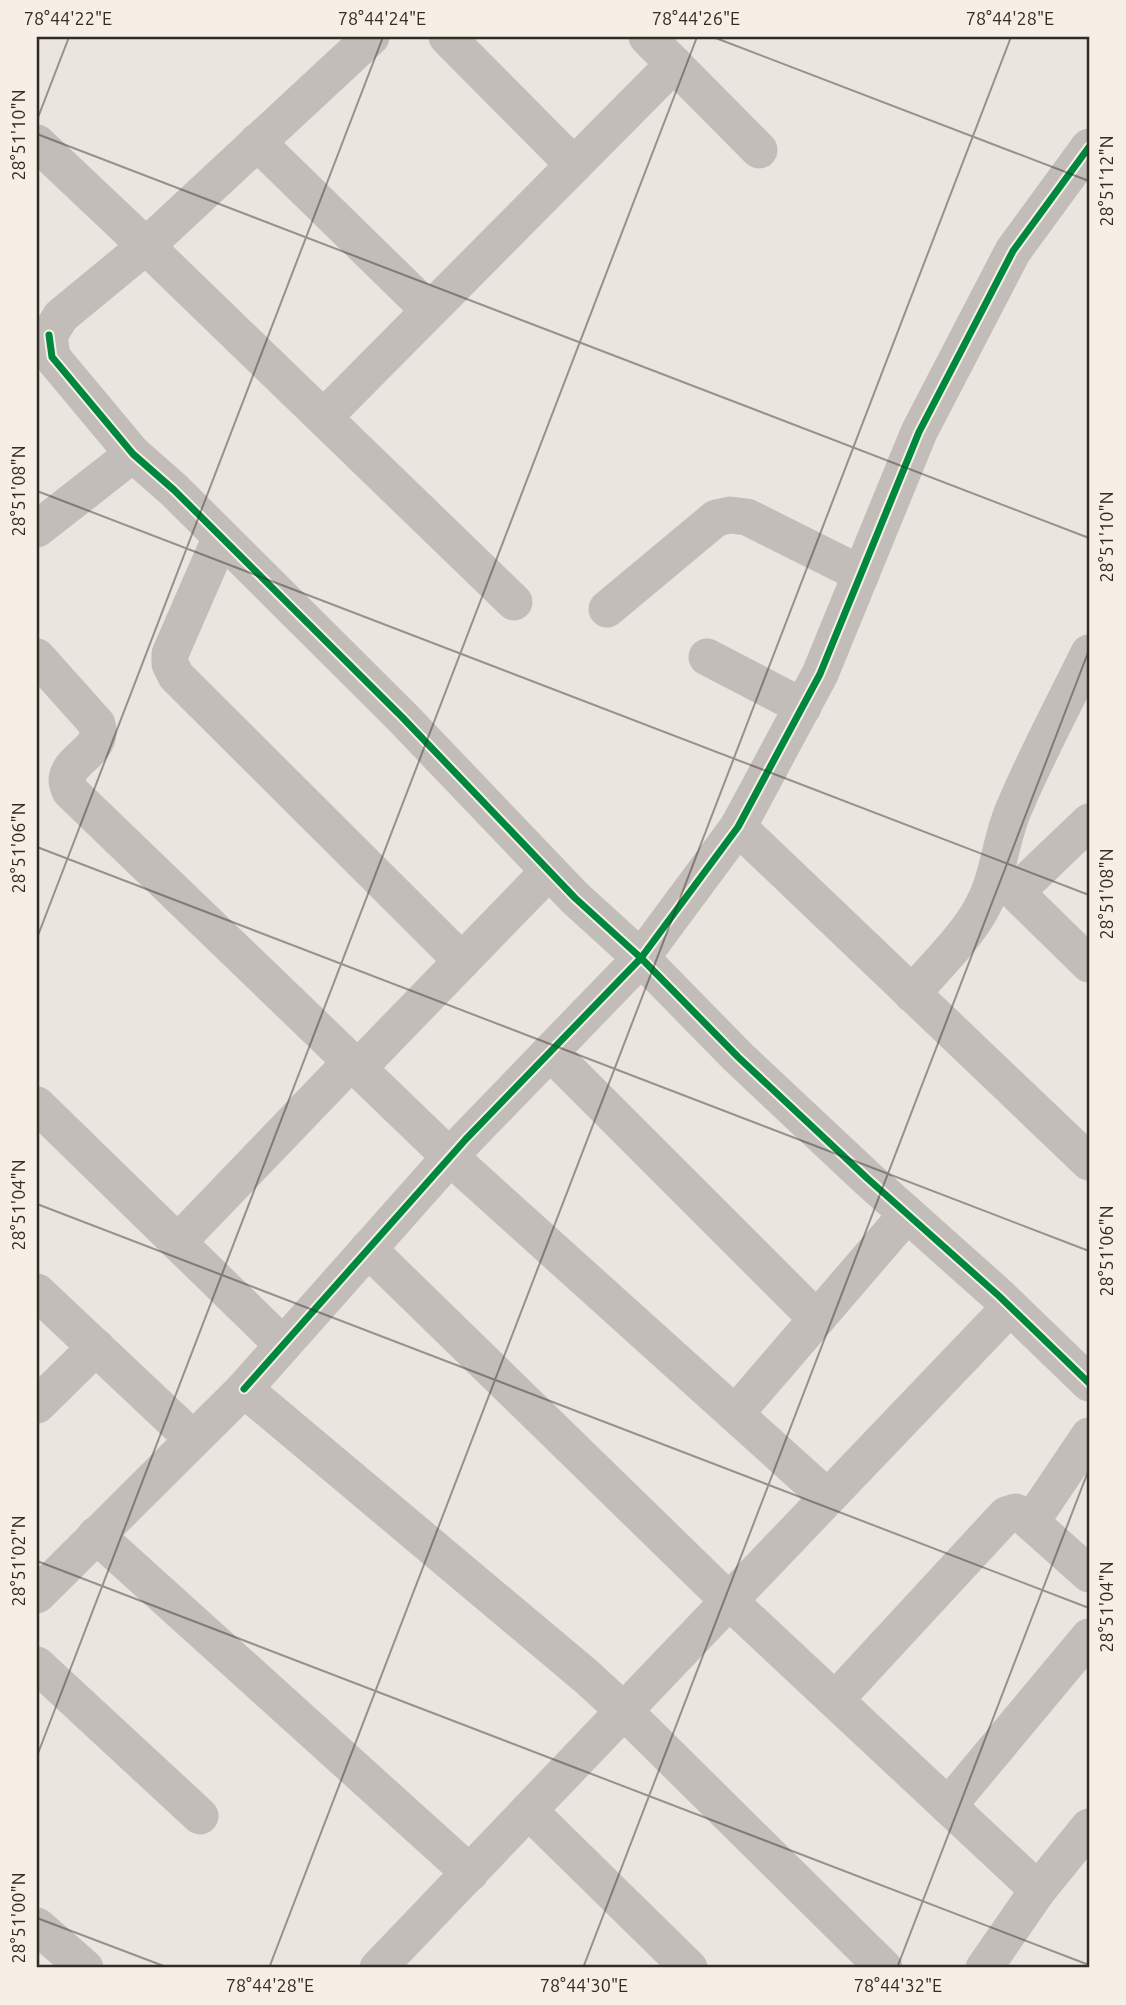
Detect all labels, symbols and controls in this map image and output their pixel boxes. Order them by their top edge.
text: 78°44'22"E [24,8,112,28]
text: 78°44'24"E [338,8,426,28]
text: 78°44'26"E [652,8,740,28]
text: 78°44'28"E [966,8,1054,28]
text: 28°51'10"N [8,89,28,181]
text: 28°51'12"N [1096,135,1116,227]
text: 28°51'08"N [8,445,28,537]
text: 28°51'10"N [1096,491,1116,583]
text: 28°51'06"N [8,802,28,894]
text: 28°51'08"N [1096,848,1116,940]
text: 28°51'04"N [8,1159,28,1251]
text: 28°51'06"N [1096,1205,1116,1297]
text: 28°51'02"N [8,1515,28,1607]
text: 28°51'04"N [1096,1561,1116,1653]
text: 28°51'00"N [8,1872,28,1964]
text: 78°44'28"E [226,1975,314,1995]
text: 78°44'30"E [540,1975,628,1995]
text: 78°44'32"E [854,1975,942,1995]

